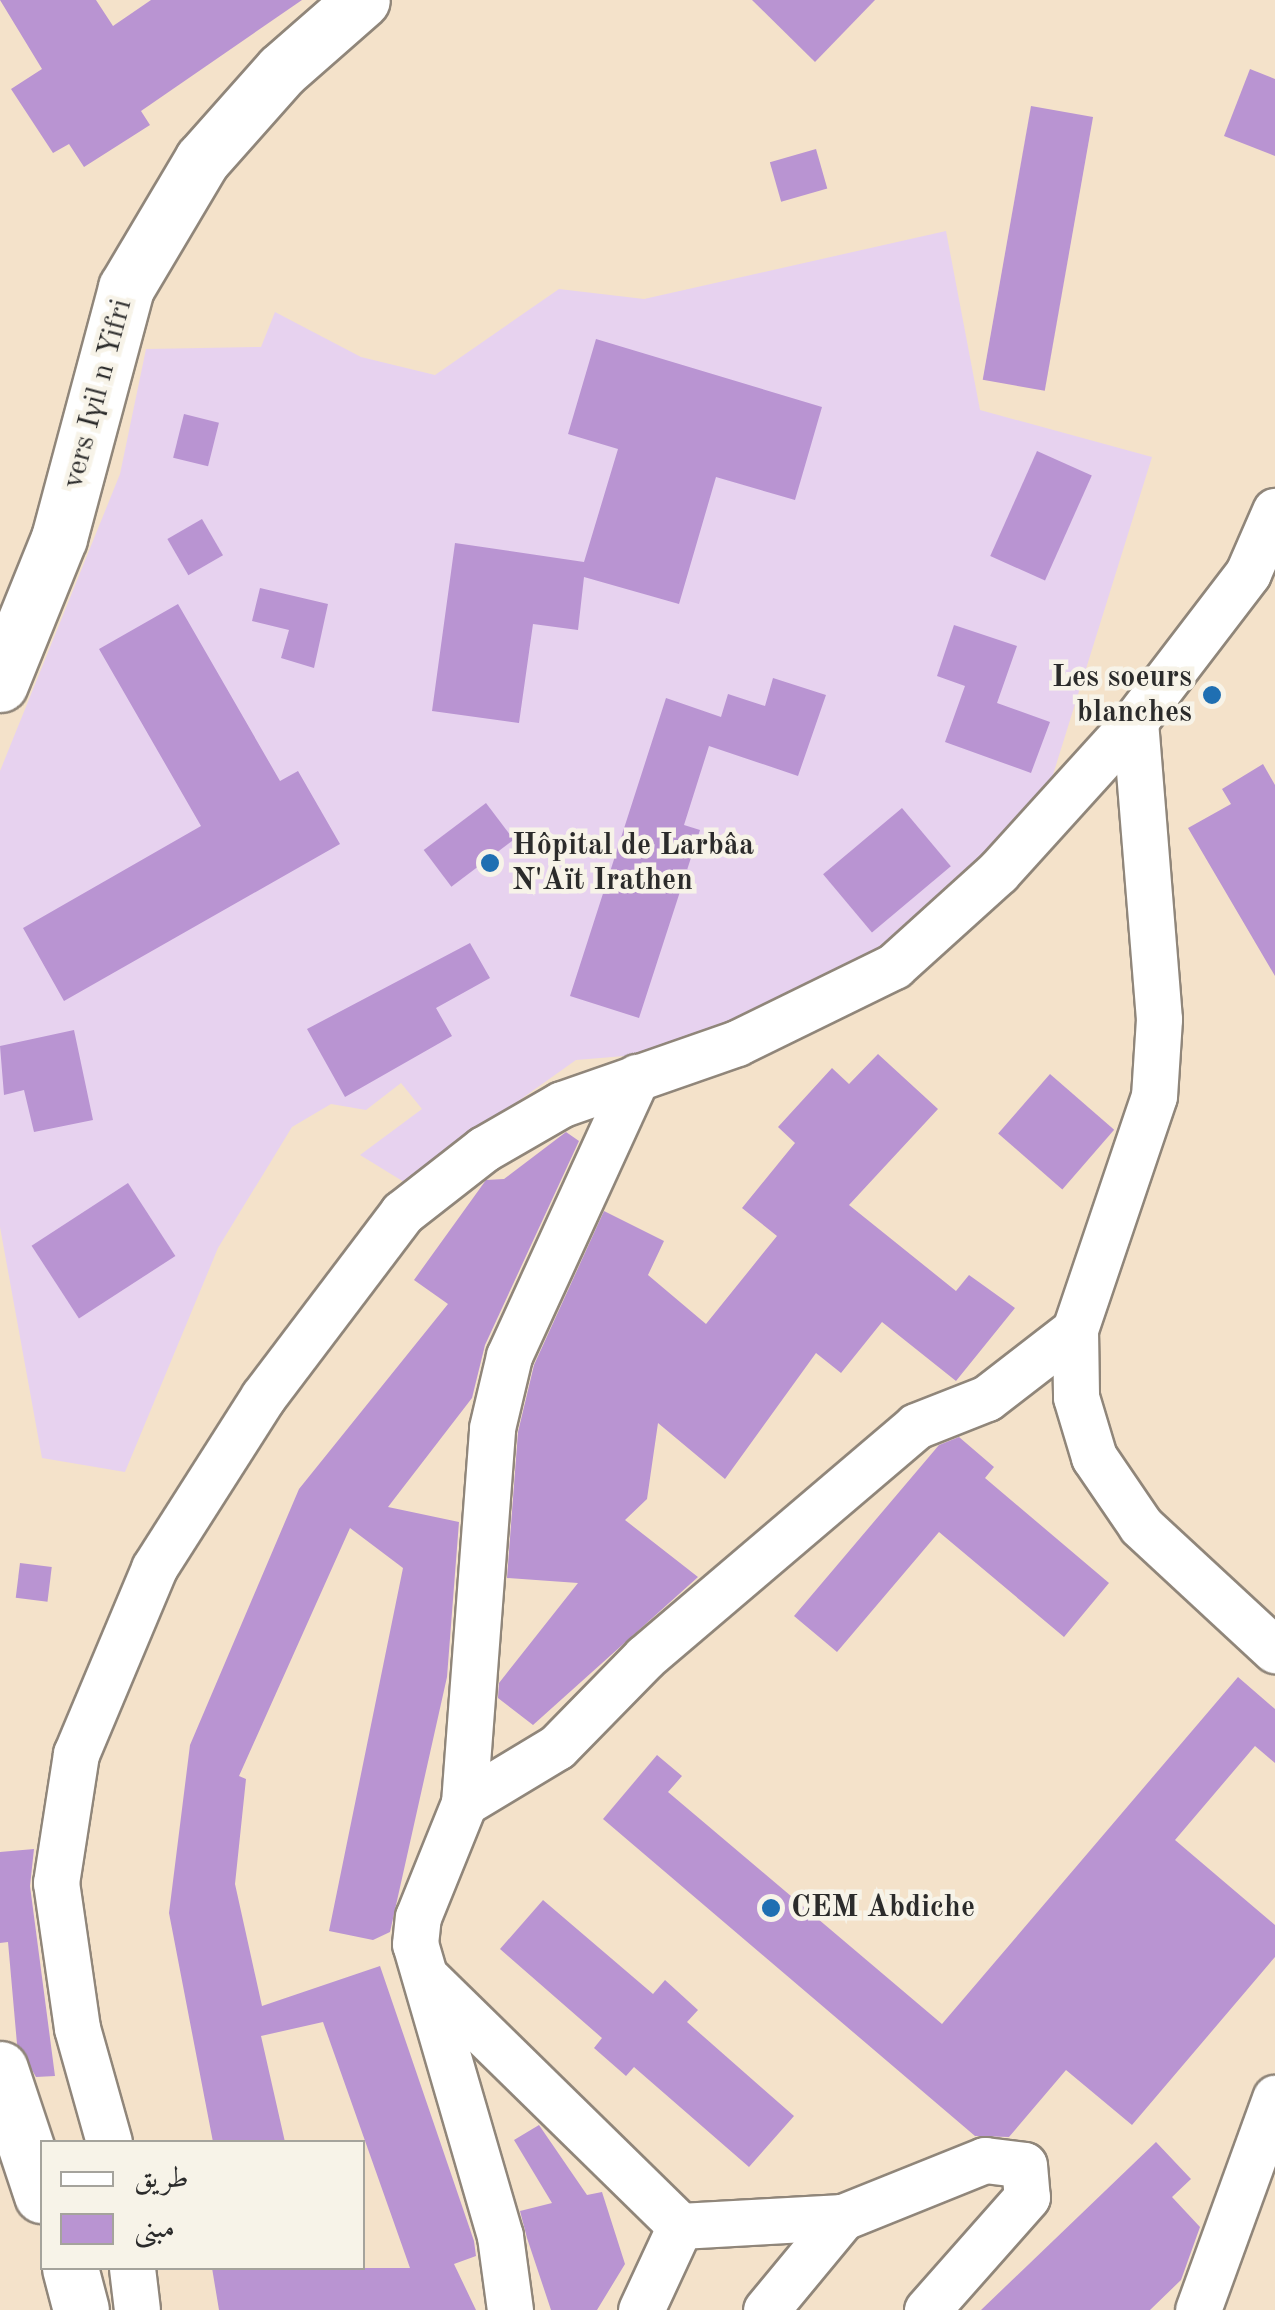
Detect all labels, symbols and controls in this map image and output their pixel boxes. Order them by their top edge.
street label: vers Iγil n Yifri [55,295,141,493]
place label: Les soeurs blanches [1052,660,1192,730]
marker: Les soeurs blanches [1201,684,1223,706]
place label: Hôpital de Larbâa N'Aït Irathen [512,828,754,898]
marker: Hôpital de Larbâa N'Aït Irathen [477,850,503,876]
place label: CEM Abdiche [791,1890,975,1926]
marker: CEM Abdiche [760,1897,782,1919]
legend [40,2140,365,2270]
text: طريق [134,2164,189,2194]
text: مبنى [134,2214,175,2244]

